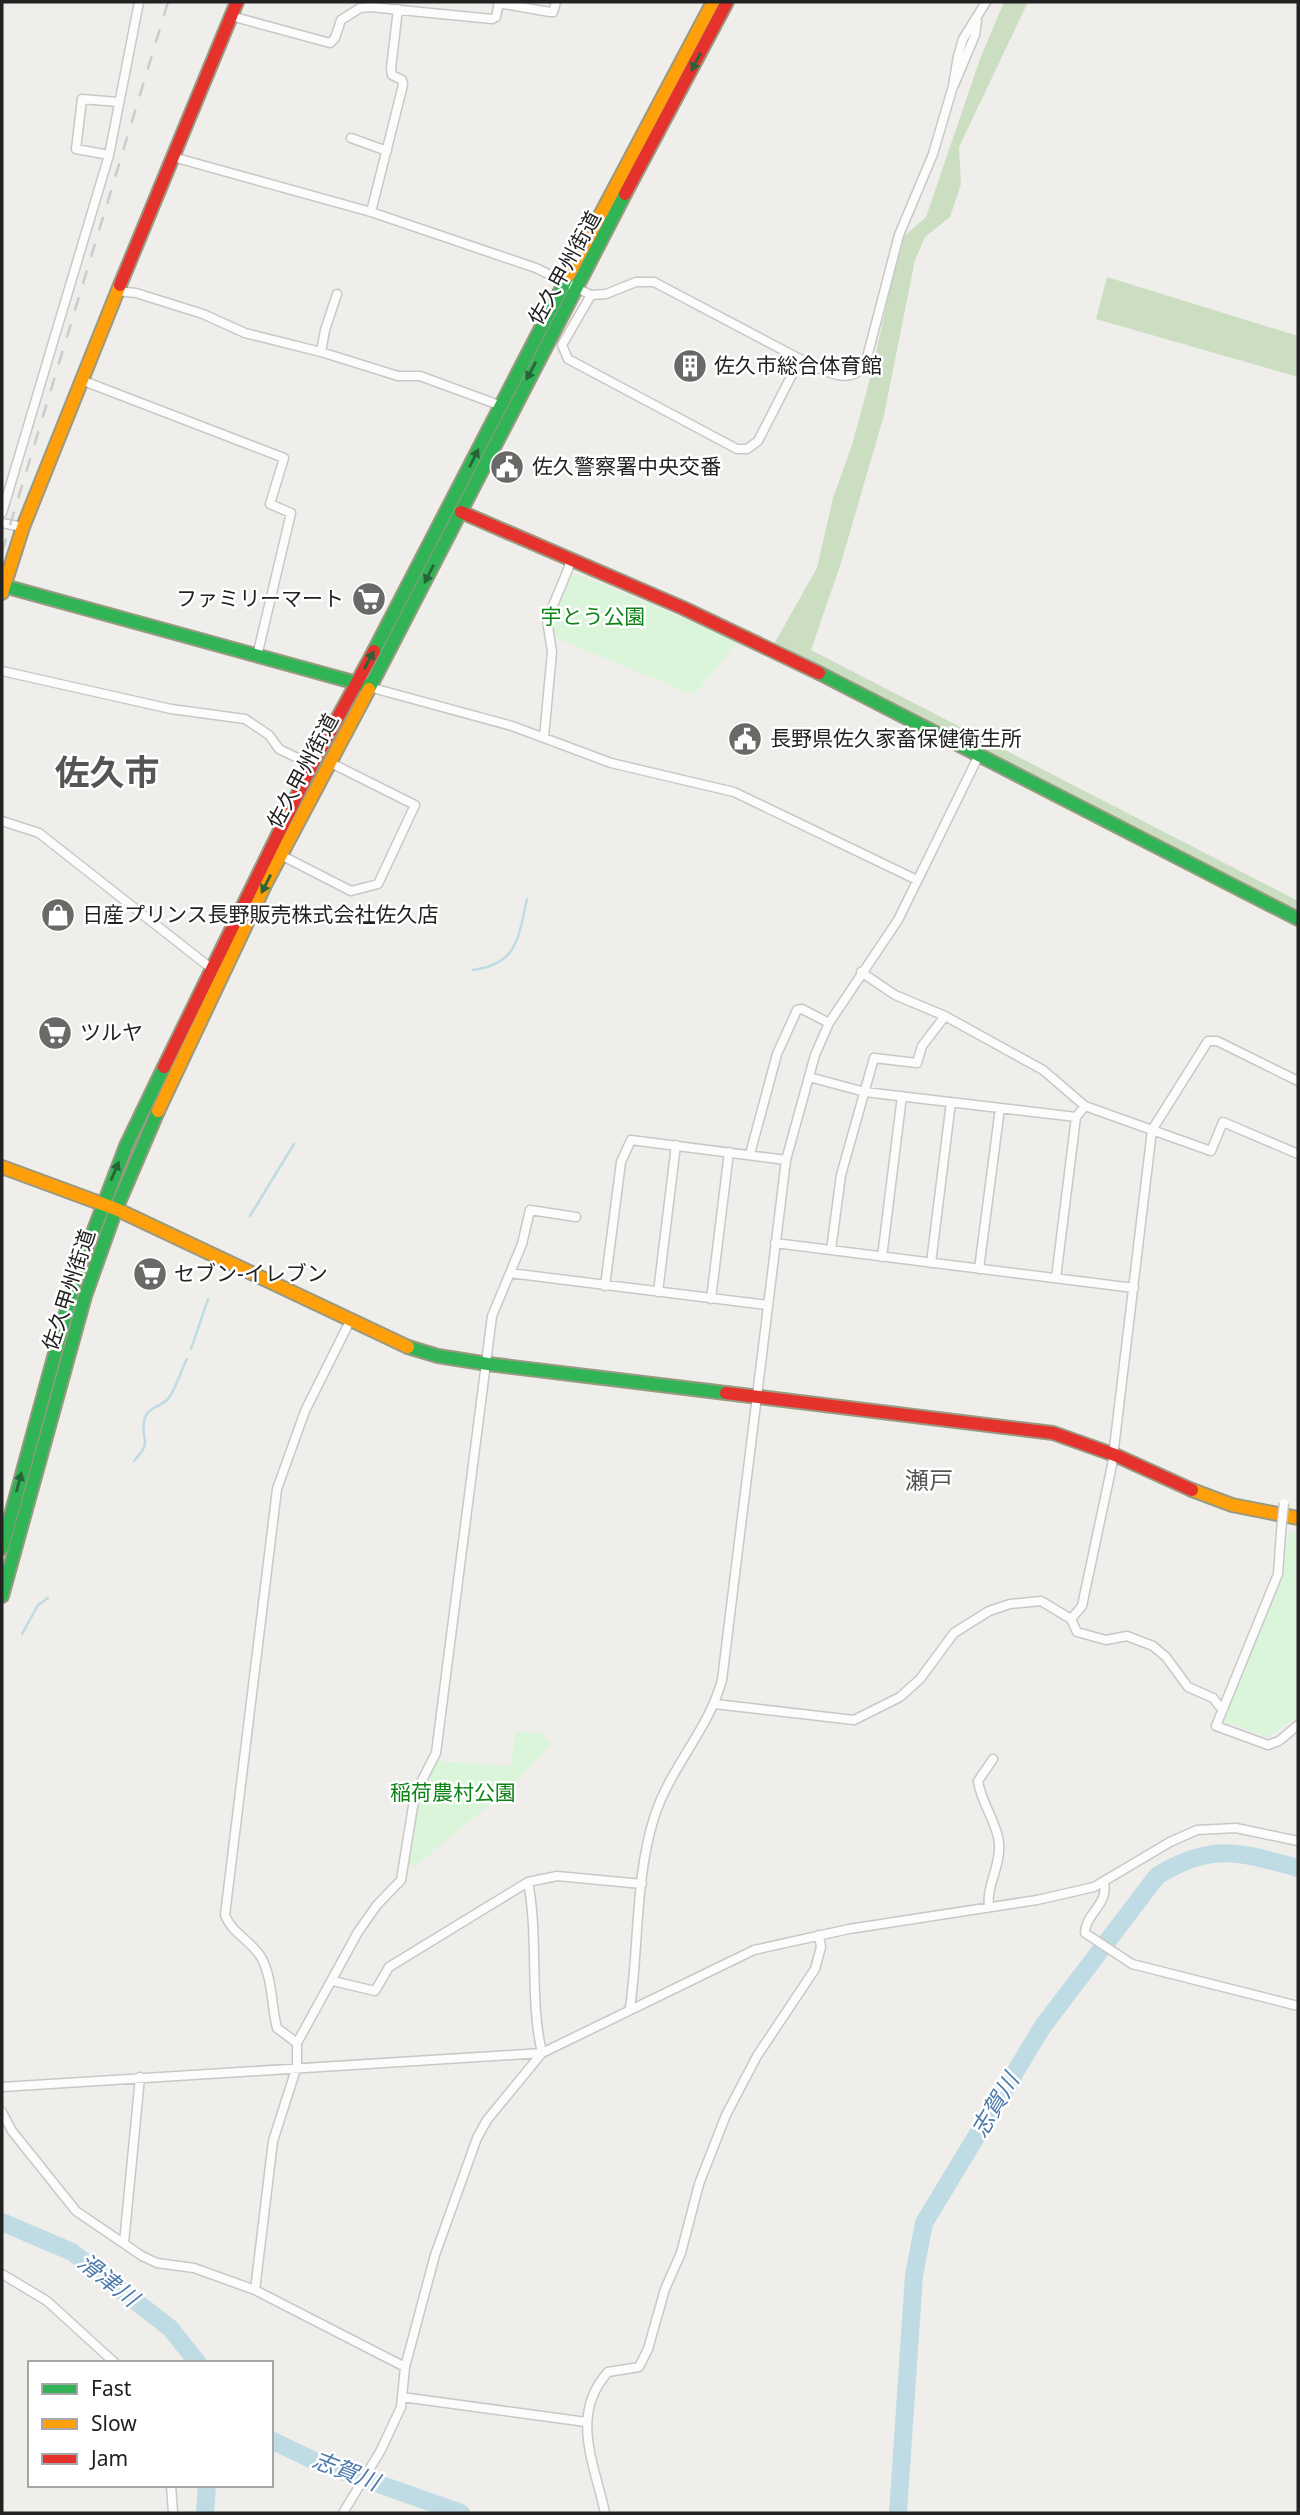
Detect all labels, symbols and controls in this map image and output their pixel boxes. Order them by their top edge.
one-way arrow [690,52,701,72]
street label: 佐久甲州街道 [521,206,607,329]
building icon: 佐久市総合体育館 [671,347,709,385]
place label: 佐久市総合体育館 [714,351,882,379]
one-way arrow [525,361,537,381]
one-way arrow [468,448,480,468]
public building icon: 佐久警察署中央交番 [488,448,526,486]
place label: 佐久警察署中央交番 [532,452,721,480]
one-way arrow [423,565,435,585]
supermarket icon: ファミリーマート [350,580,388,618]
place label: ファミリーマート [176,584,344,612]
park label: 宇とう公園 [541,602,646,630]
one-way arrow [363,650,375,670]
street label: 佐久甲州街道 [260,708,344,833]
public building icon: 長野県佐久家畜保健衛生所 [726,720,764,758]
place label: 長野県佐久家畜保健衛生所 [770,724,1022,752]
district label: 佐久市 [54,748,160,795]
one-way arrow [260,874,271,894]
shop icon: 日産プリンス長野販売株式会社佐久店 [39,896,77,934]
place label: 日産プリンス長野販売株式会社佐久店 [82,900,439,928]
supermarket icon: ツルヤ [36,1014,74,1052]
place label: ツルヤ [80,1018,143,1046]
one-way arrow [109,1161,121,1181]
street label: 佐久甲州街道 [35,1225,101,1354]
supermarket icon: セブン-イレブン [131,1255,169,1293]
place label: セブン-イレブン [174,1259,328,1287]
district label: 瀬戸 [905,1463,953,1496]
one-way arrow [15,1471,25,1492]
park label: 稲荷農村公園 [390,1778,516,1806]
water label: 志賀川 [963,2064,1027,2142]
water label: 滑津川 [72,2245,148,2315]
legend [28,2361,273,2487]
text: Fast [91,2374,132,2402]
text: Slow [91,2409,137,2437]
water label: 志賀川 [308,2443,387,2498]
text: Jam [89,2444,128,2472]

